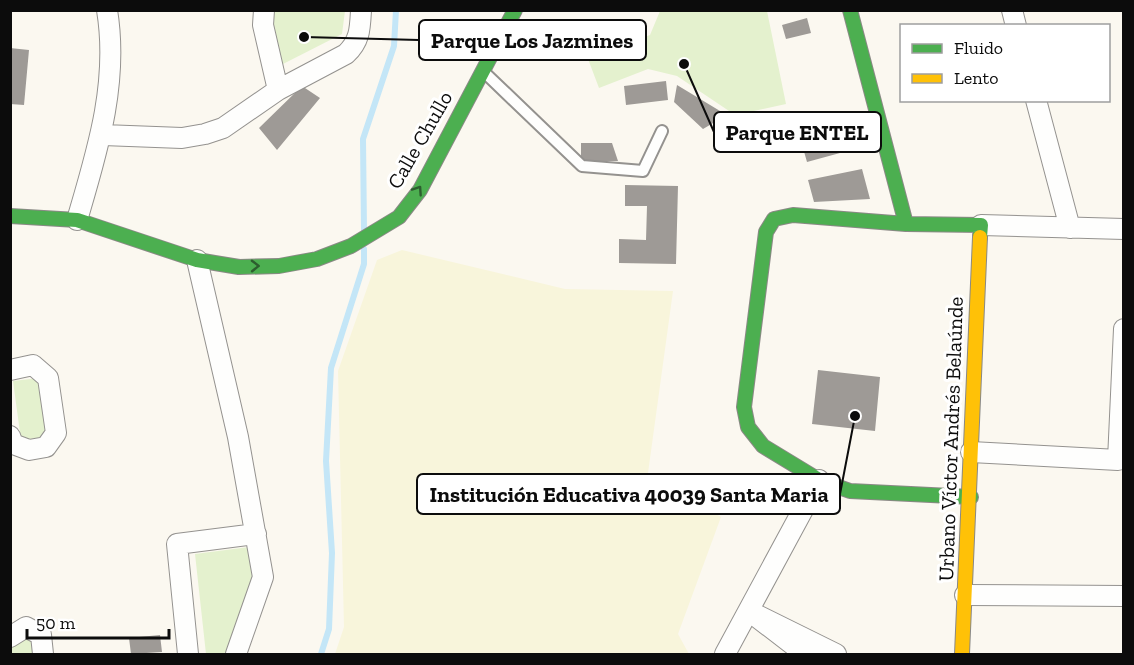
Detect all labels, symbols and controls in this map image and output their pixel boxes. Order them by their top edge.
callout: Parque Los Jazmines [419,20,646,60]
legend [900,24,1110,102]
text: Parque Los Jazmines [431,27,633,54]
text: Fluido [954,37,1003,59]
text: Lento [954,67,999,89]
street label: Calle Chullo [382,86,458,193]
callout: Parque ENTEL [714,112,881,152]
text: Parque ENTEL [725,119,869,146]
one-way arrow [411,186,423,196]
one-way arrow [251,260,260,272]
street label: Urbano Víctor Andrés Belaúnde [933,296,968,582]
callout: Institución Educativa 40039 Santa Maria [417,474,840,514]
text: Institución Educativa 40039 Santa Maria [429,481,829,508]
scale bar [27,602,170,640]
text: 50 m [36,612,76,634]

